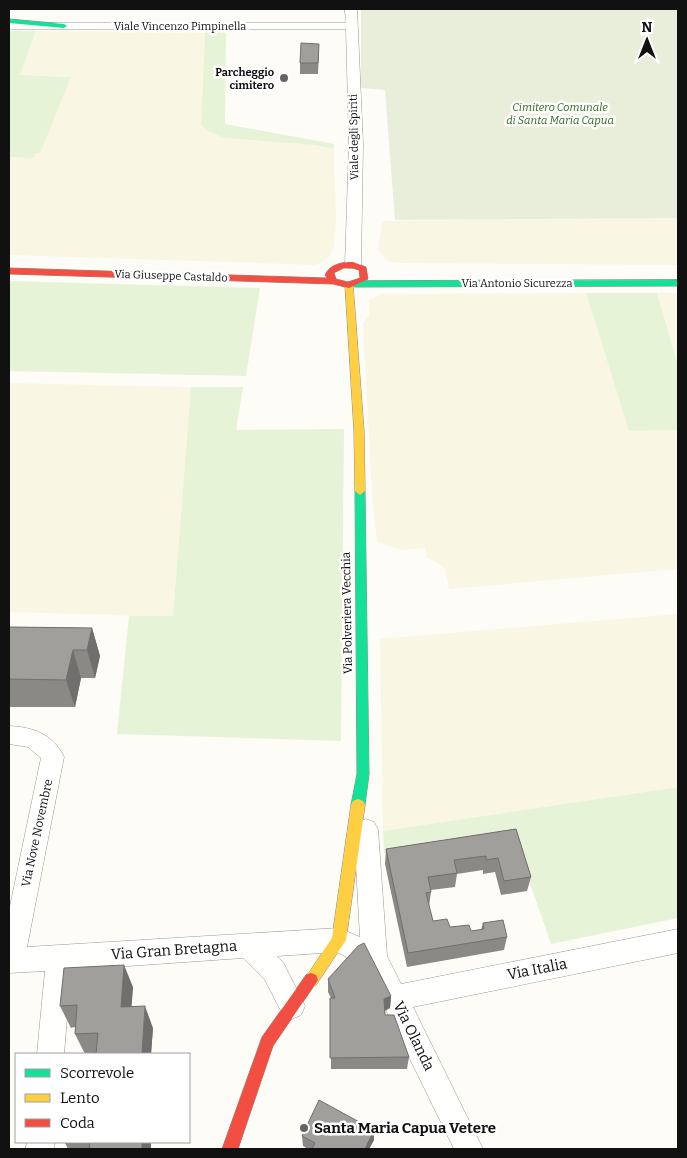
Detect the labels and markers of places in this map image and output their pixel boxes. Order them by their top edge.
place label: Parcheggio cimitero [215,66,274,92]
marker: Parcheggio cimitero [278,72,290,84]
place label: Santa Maria Capua Vetere [314,1119,496,1137]
marker: Santa Maria Capua Vetere [298,1122,310,1134]

